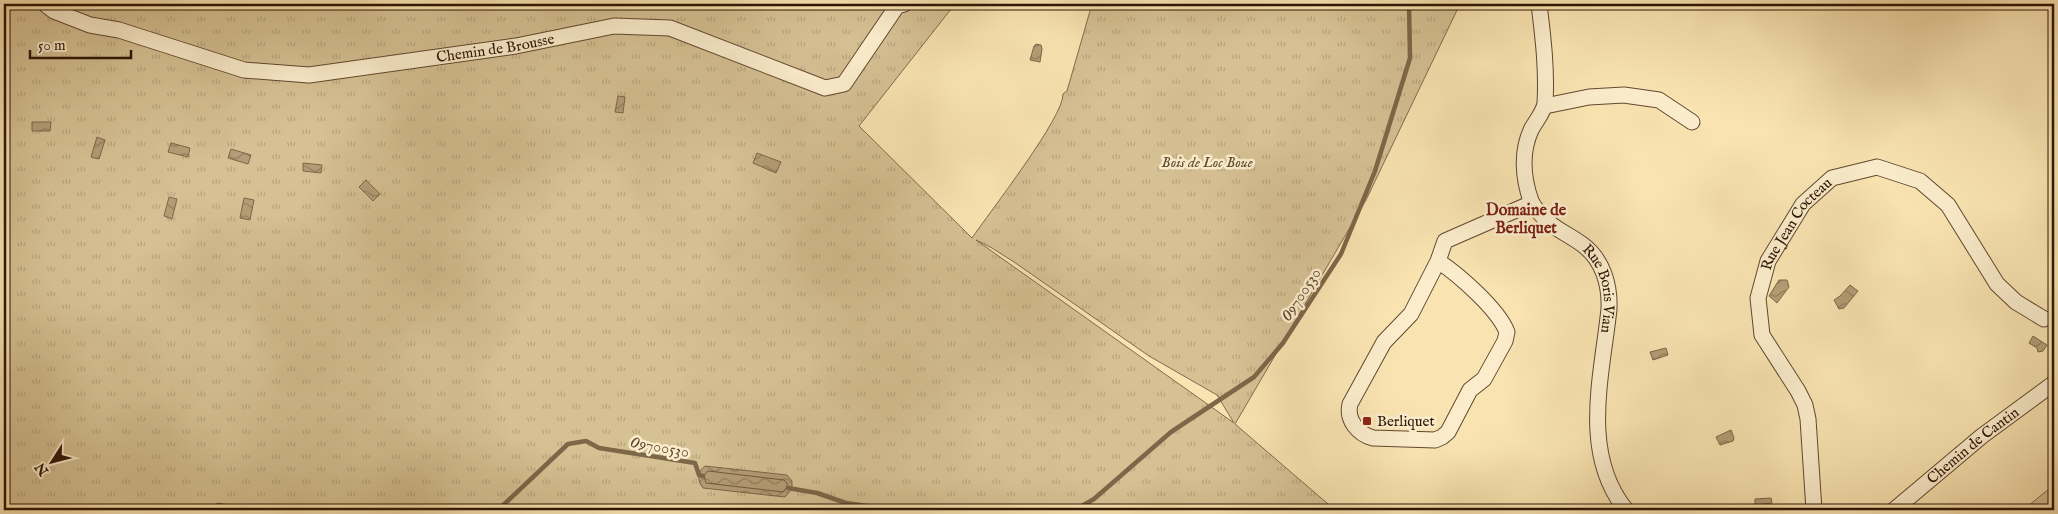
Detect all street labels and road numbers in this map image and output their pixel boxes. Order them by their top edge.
street label: Chemin de Brousse [435,29,556,67]
street label: Rue Jean Cocteau [1757,173,1836,272]
street label: Rue Boris Vian [1578,240,1618,334]
street label: Chemin de Cantin [1923,403,2023,488]

